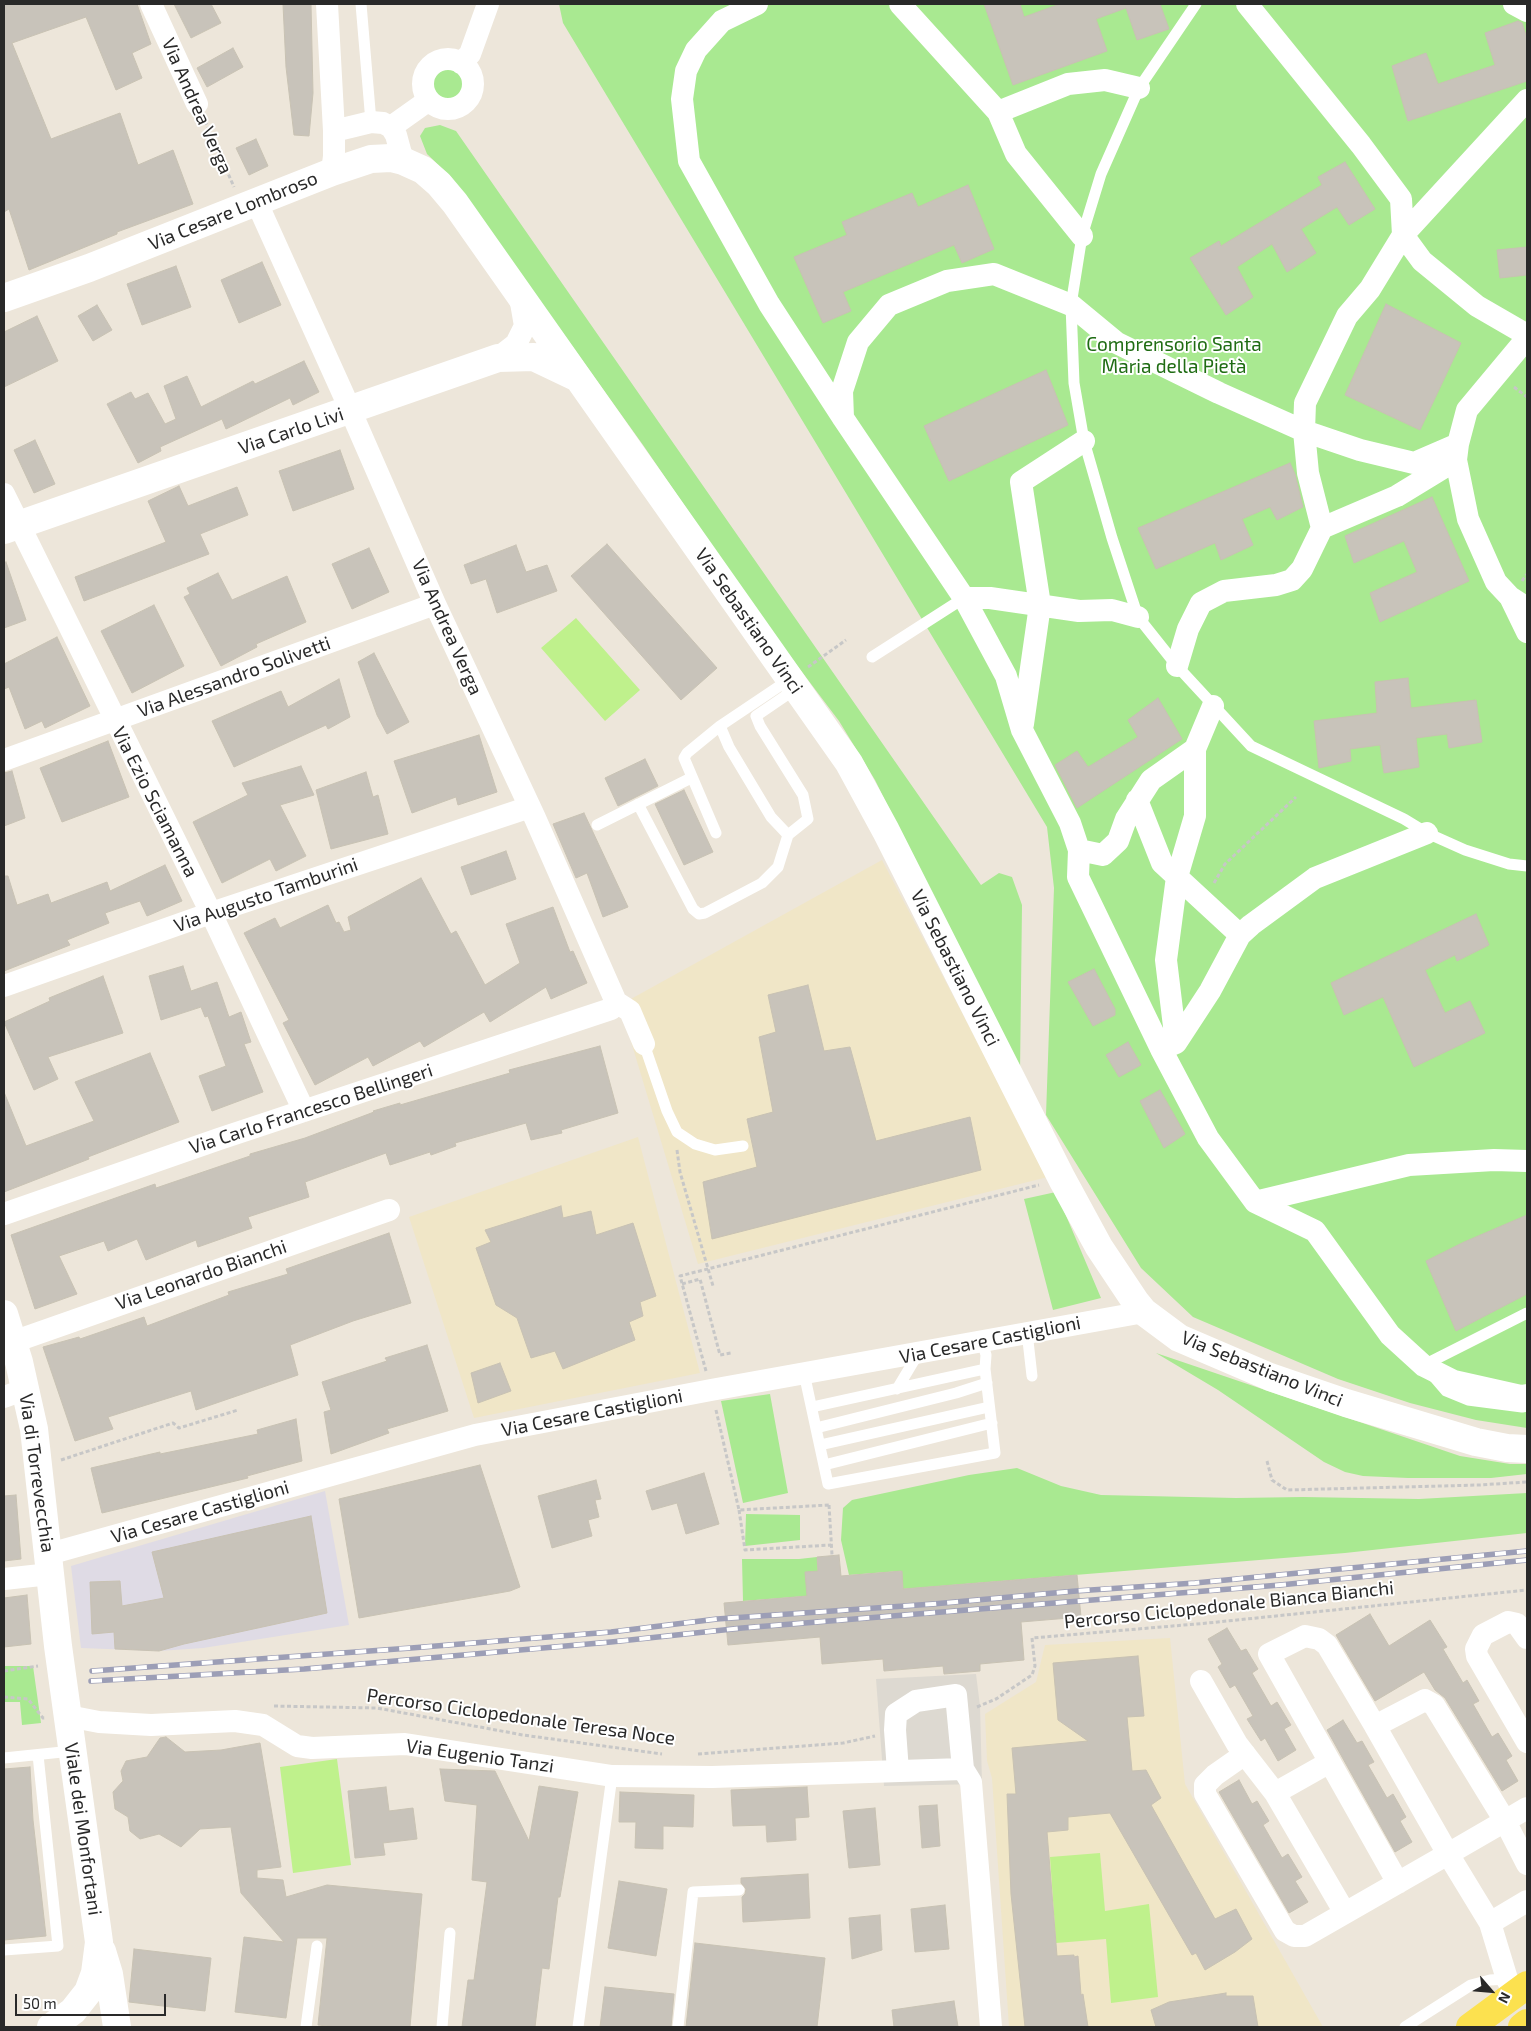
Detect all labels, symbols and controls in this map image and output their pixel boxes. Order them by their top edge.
street label: Via Andrea Verga [157,34,237,178]
street label: Via Cesare Lombroso [145,167,321,255]
park label: Comprensorio Santa Maria della Pietà [1086,334,1262,378]
street label: Via Carlo Livi [235,402,347,460]
street label: Via Sebastiano Vinci [690,544,808,698]
street label: Via Andrea Verga [407,555,487,699]
street label: Via Alessandro Solivetti [134,631,334,723]
street label: Via Ezio Sciamanna [107,723,203,881]
street label: Via Augusto Tamburini [171,853,361,937]
street label: Via Sebastiano Vinci [906,886,1004,1050]
street label: Via Carlo Francesco Bellingeri [186,1059,436,1159]
street label: Via Leonardo Bianchi [112,1235,290,1315]
street label: Via Cesare Castiglioni [897,1311,1083,1369]
street label: Via Sebastiano Vinci [1178,1326,1346,1412]
street label: Via Cesare Castiglioni [499,1384,685,1442]
street label: Via di Torrevecchia [15,1392,59,1554]
street label: Via Cesare Castiglioni [108,1476,292,1548]
street label: Percorso Ciclopedonale Bianca Bianchi [1063,1576,1395,1634]
street label: Percorso Ciclopedonale Teresa Noce [365,1684,677,1750]
street label: Via Eugenio Tanzi [405,1734,555,1778]
street label: Viale dei Monfortani [60,1741,106,1917]
north arrow [1466,1966,1516,2016]
scale bar [18,1984,169,2016]
text: N [1495,1990,1515,2006]
text: 50 m [23,1994,57,2012]

